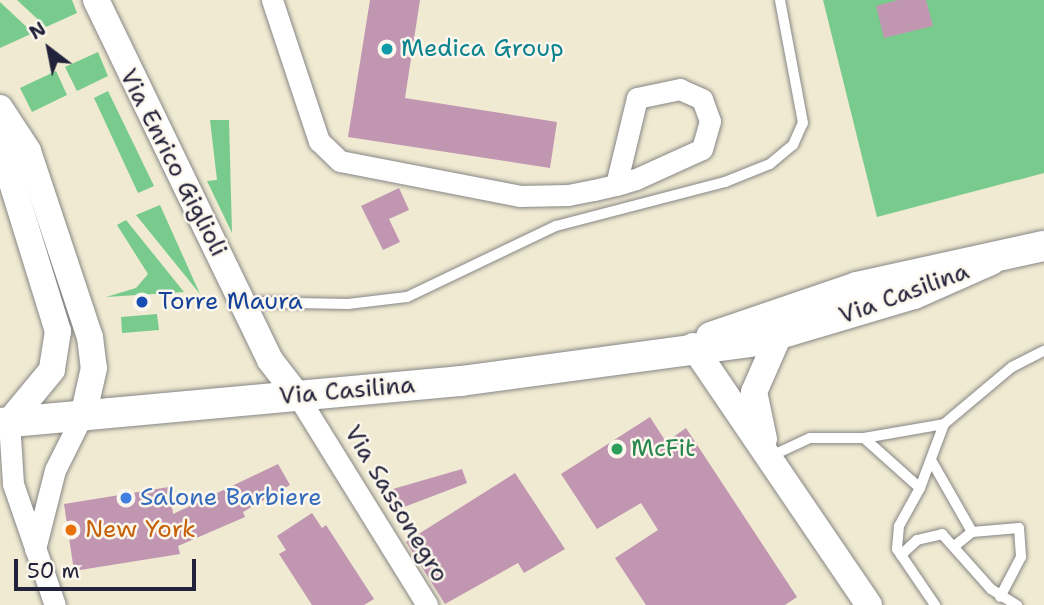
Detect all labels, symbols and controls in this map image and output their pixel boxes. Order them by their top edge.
north arrow [14,14,84,84]
text: N [25,16,51,45]
place label: Medica Group [401,35,564,63]
marker: Medica Group [379,41,395,57]
street label: Via Enrico Giglioli [113,64,233,262]
street label: Via Casilina [835,257,973,331]
place label: Torre Maura [158,288,303,316]
marker: Torre Maura [132,292,152,312]
street label: Via Casilina [278,371,416,411]
street label: Via Sassonegro [338,420,454,588]
place label: McFit [631,435,695,463]
marker: McFit [609,441,625,457]
place label: Salone Barbiere [140,484,322,512]
marker: Salone Barbiere [118,490,134,506]
place label: New York [85,516,196,544]
marker: New York [63,522,79,538]
scale bar [18,546,200,590]
text: 50 m [27,557,80,585]

